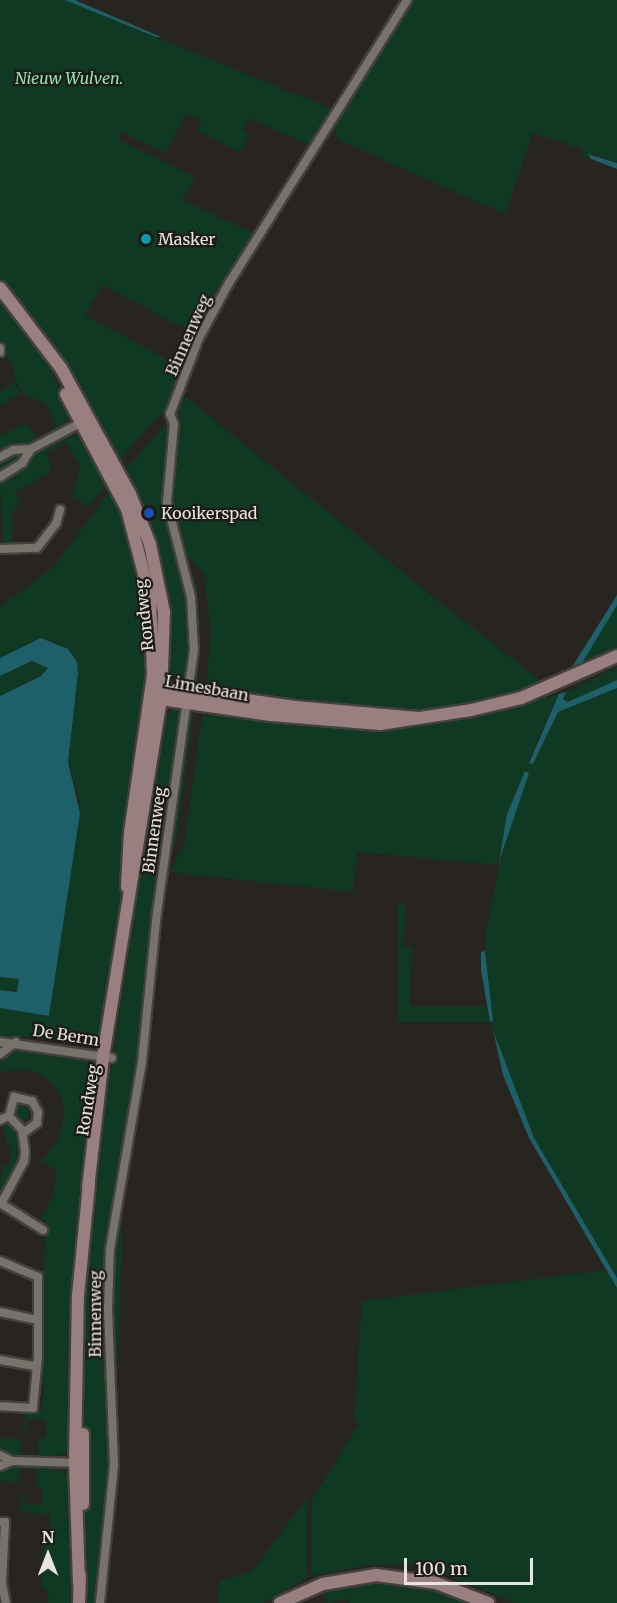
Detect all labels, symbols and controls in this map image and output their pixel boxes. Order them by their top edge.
park label: Nieuw Wulven. [15,68,123,88]
place label: Masker [158,229,215,249]
marker: Masker [139,232,153,246]
street label: Binnenweg [161,291,215,379]
place label: Kooikerspad [161,503,257,523]
marker: Kooikerspad [142,506,156,520]
street label: Rondweg [131,578,157,652]
street label: Limesbaan [164,671,250,705]
street label: Binnenweg [138,785,170,875]
street label: De Berm [31,1020,101,1050]
street label: Rondweg [73,1063,103,1137]
street label: Binnenweg [85,1270,105,1358]
north arrow [18,1525,78,1585]
text: N [42,1527,54,1547]
scale bar [407,1546,536,1584]
text: 100 m [415,1557,468,1580]

